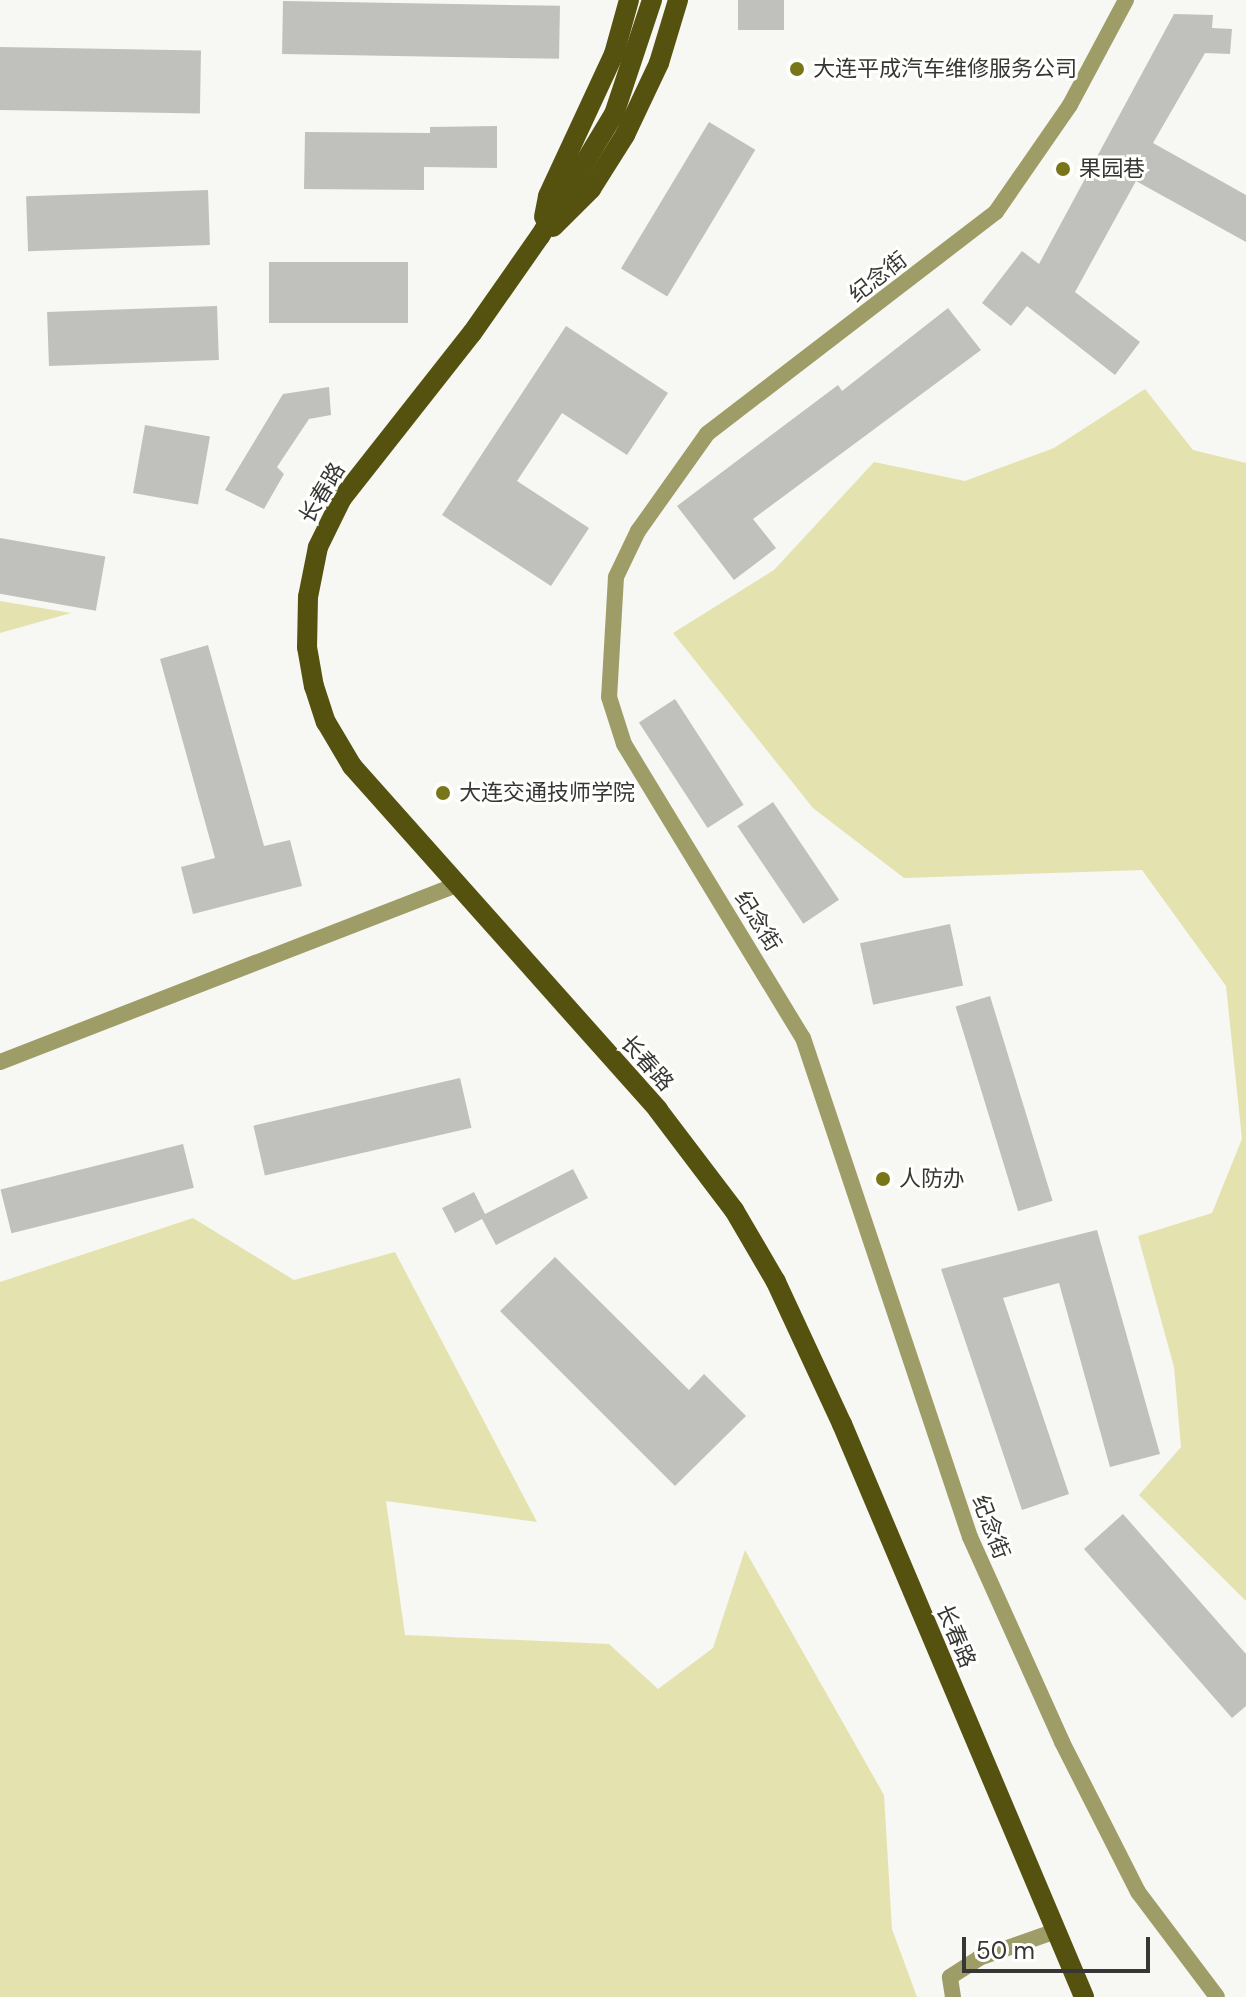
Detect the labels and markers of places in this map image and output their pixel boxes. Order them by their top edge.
place label: 大连平成汽车维修服务公司 [813,56,1077,82]
marker: 大连平成汽车维修服务公司 [788,60,806,78]
place label: 果园巷 [1079,156,1145,182]
marker: 果园巷 [1054,160,1072,178]
place label: 大连交通技师学院 [459,780,635,806]
marker: 大连交通技师学院 [434,784,452,802]
place label: 人防办 [899,1166,965,1192]
marker: 人防办 [874,1170,892,1188]

